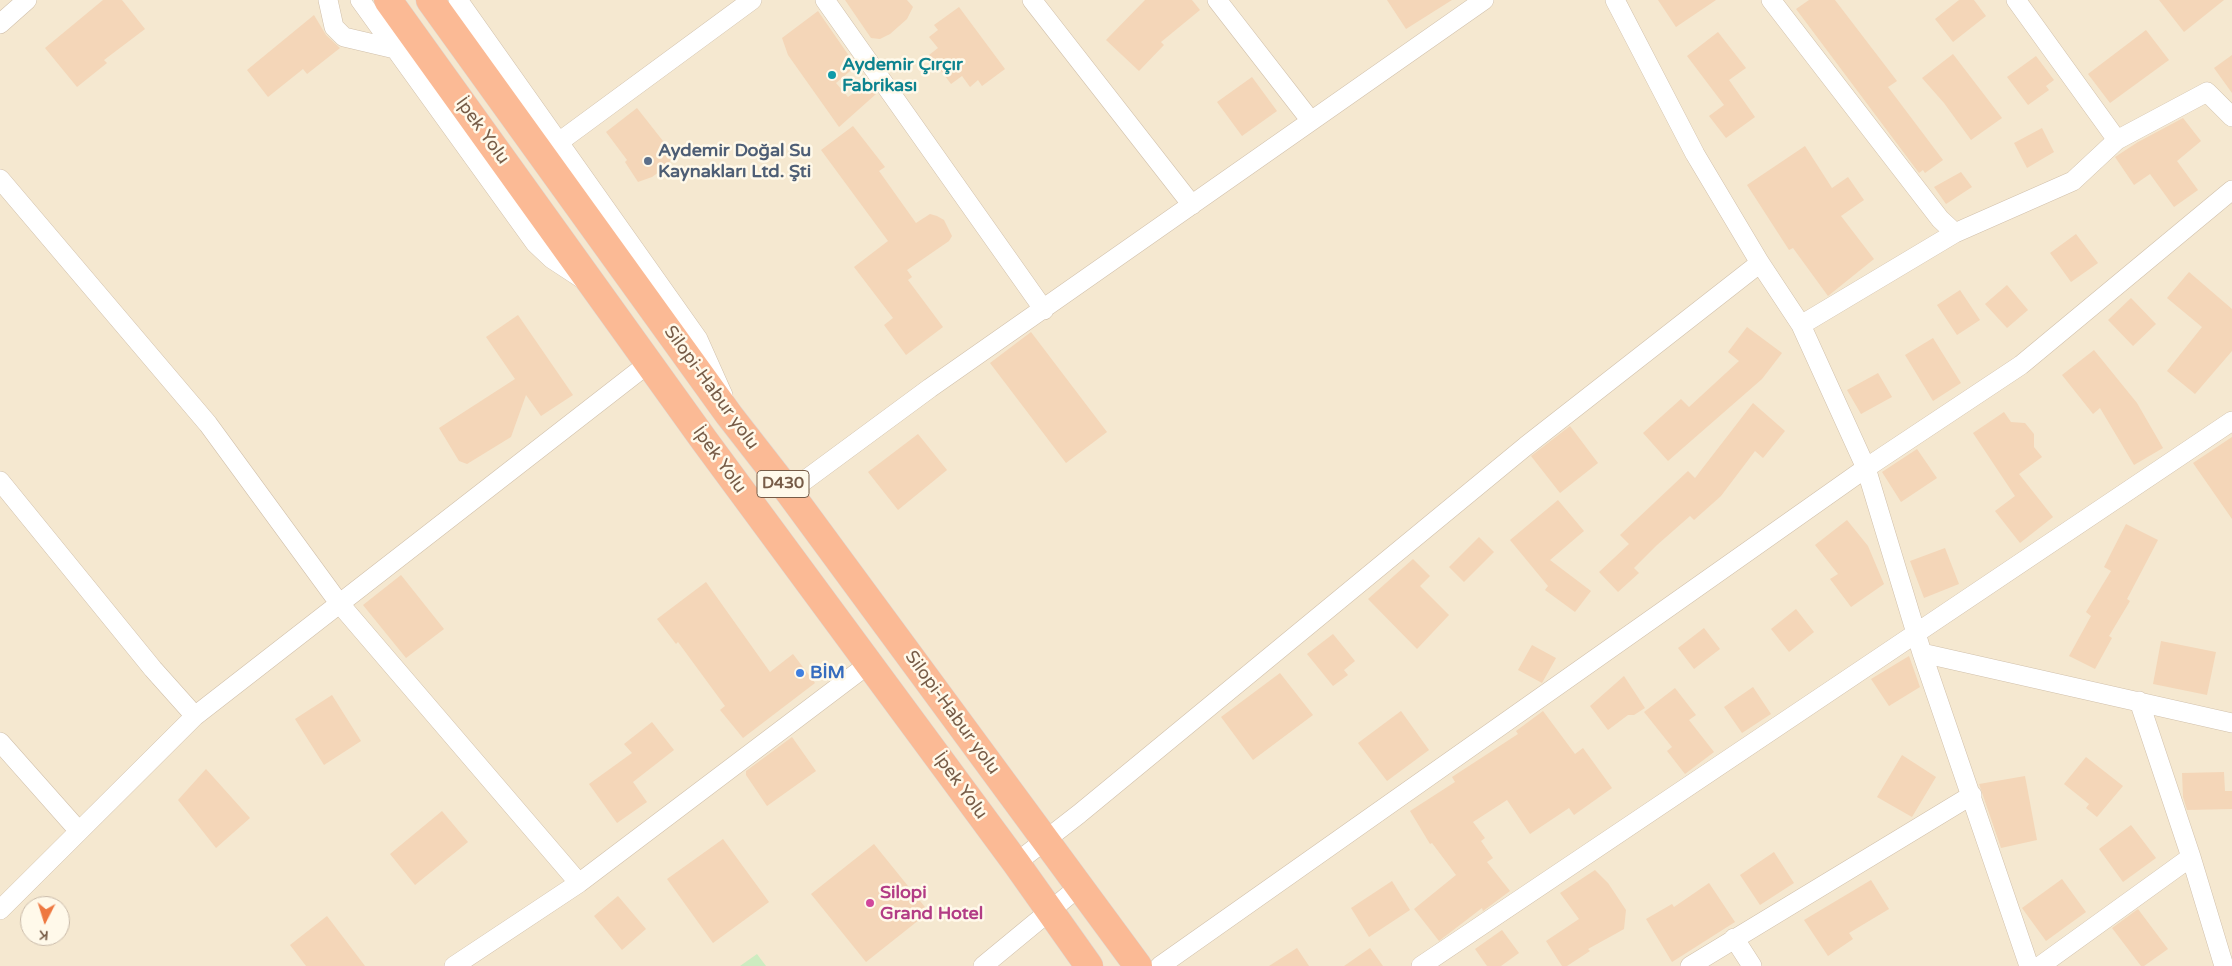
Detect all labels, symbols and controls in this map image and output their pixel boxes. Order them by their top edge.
place label: Aydemir Çırçır Fabrikası [842,54,963,96]
marker: Aydemir Çırçır Fabrikası [826,69,838,81]
street label: İpek Yolu [450,93,514,169]
place label: Aydemir Doğal Su Kaynakları Ltd. Şti [658,140,811,182]
marker: Aydemir Doğal Su Kaynakları Ltd. Şti [642,155,654,167]
street label: Silopi-Habur yolu [659,322,763,454]
street label: İpek Yolu [687,422,751,498]
road number: D430 [757,470,809,498]
street label: Silopi-Habur yolu [900,647,1004,779]
place label: BİM [810,662,845,684]
marker: BİM [794,667,806,679]
street label: İpek Yolu [928,748,992,824]
place label: Silopi Grand Hotel [880,882,983,924]
north arrow [20,896,70,946]
marker: Silopi Grand Hotel [864,897,876,909]
text: K [38,927,49,944]

